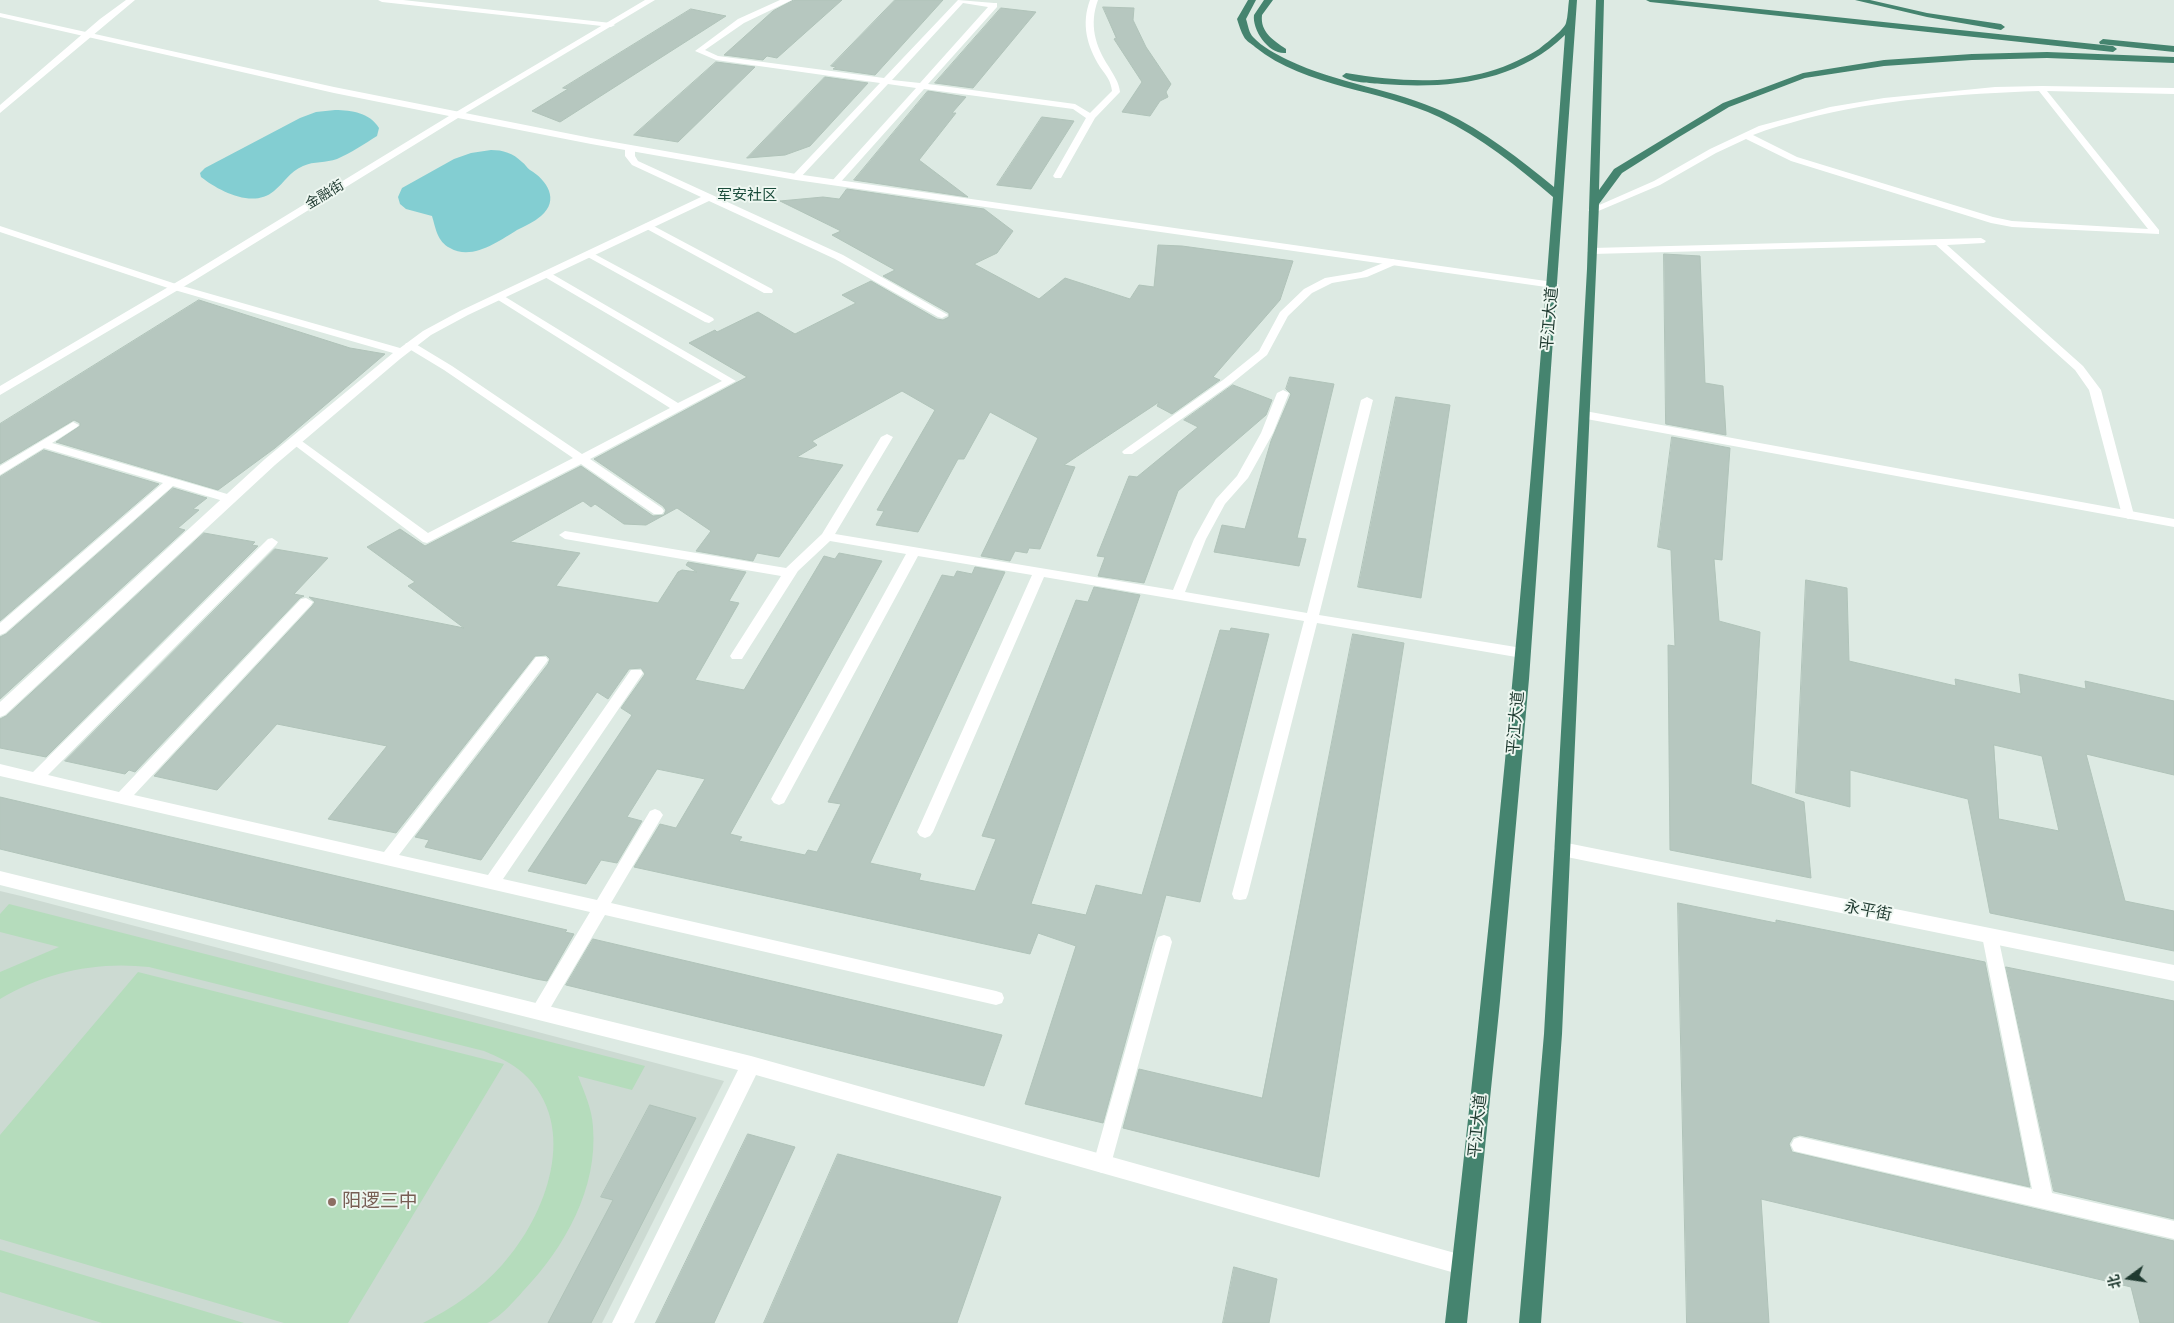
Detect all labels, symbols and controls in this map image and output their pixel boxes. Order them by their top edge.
street label: 金融街 [303,177,347,213]
district label: 军安社区 [717,187,777,205]
street label: 平江大道 [1538,286,1562,352]
street label: 平江大道 [1504,690,1528,756]
street label: 永平街 [1843,897,1893,925]
street label: 平江大道 [1465,1093,1491,1159]
place label: 阳逻三中 [342,1191,418,1213]
marker: 阳逻三中 [326,1196,338,1208]
north arrow [2104,1253,2154,1303]
text: 北 [2103,1273,2125,1291]

